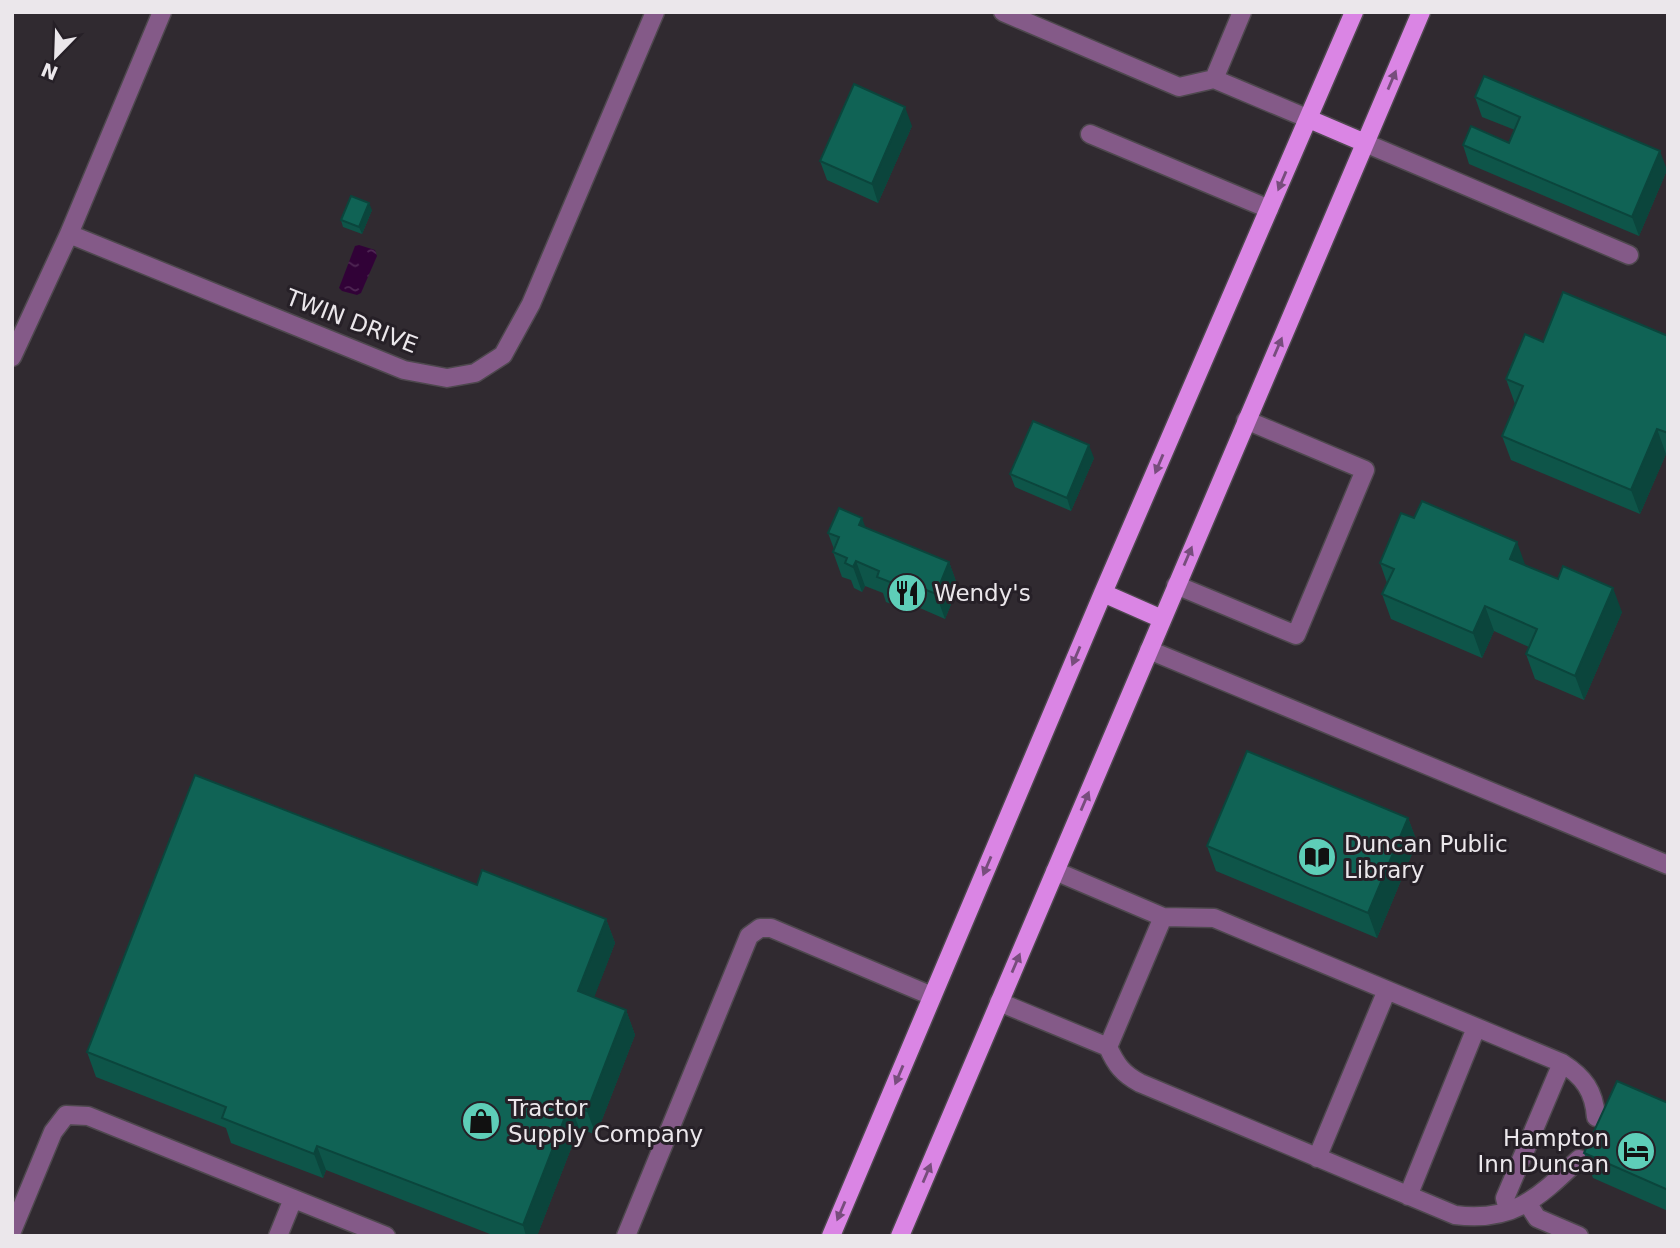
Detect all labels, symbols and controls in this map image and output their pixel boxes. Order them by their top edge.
north arrow [21,21,91,91]
text: N [38,58,61,85]
one-way arrow [1386,70,1398,90]
one-way arrow [1276,171,1288,191]
street label: TWIN DRIVE [282,284,421,358]
one-way arrow [1272,337,1284,357]
one-way arrow [1153,454,1164,475]
one-way arrow [1183,545,1194,566]
restaurant icon: Wendy's [886,572,928,614]
place label: Wendy's [934,580,1031,606]
one-way arrow [1070,646,1081,667]
one-way arrow [1079,790,1090,811]
place label: Duncan Public Library [1344,831,1508,883]
library icon: Duncan Public Library [1296,836,1338,878]
one-way arrow [982,856,993,877]
one-way arrow [1010,953,1021,974]
one-way arrow [893,1065,904,1086]
place label: Tractor Supply Company [507,1095,703,1147]
shop icon: Tractor Supply Company [460,1100,502,1142]
place label: Hampton Inn Duncan [1478,1125,1609,1177]
hotel icon: Hampton Inn Duncan [1615,1130,1657,1172]
one-way arrow [921,1163,933,1183]
one-way arrow [835,1201,846,1222]

